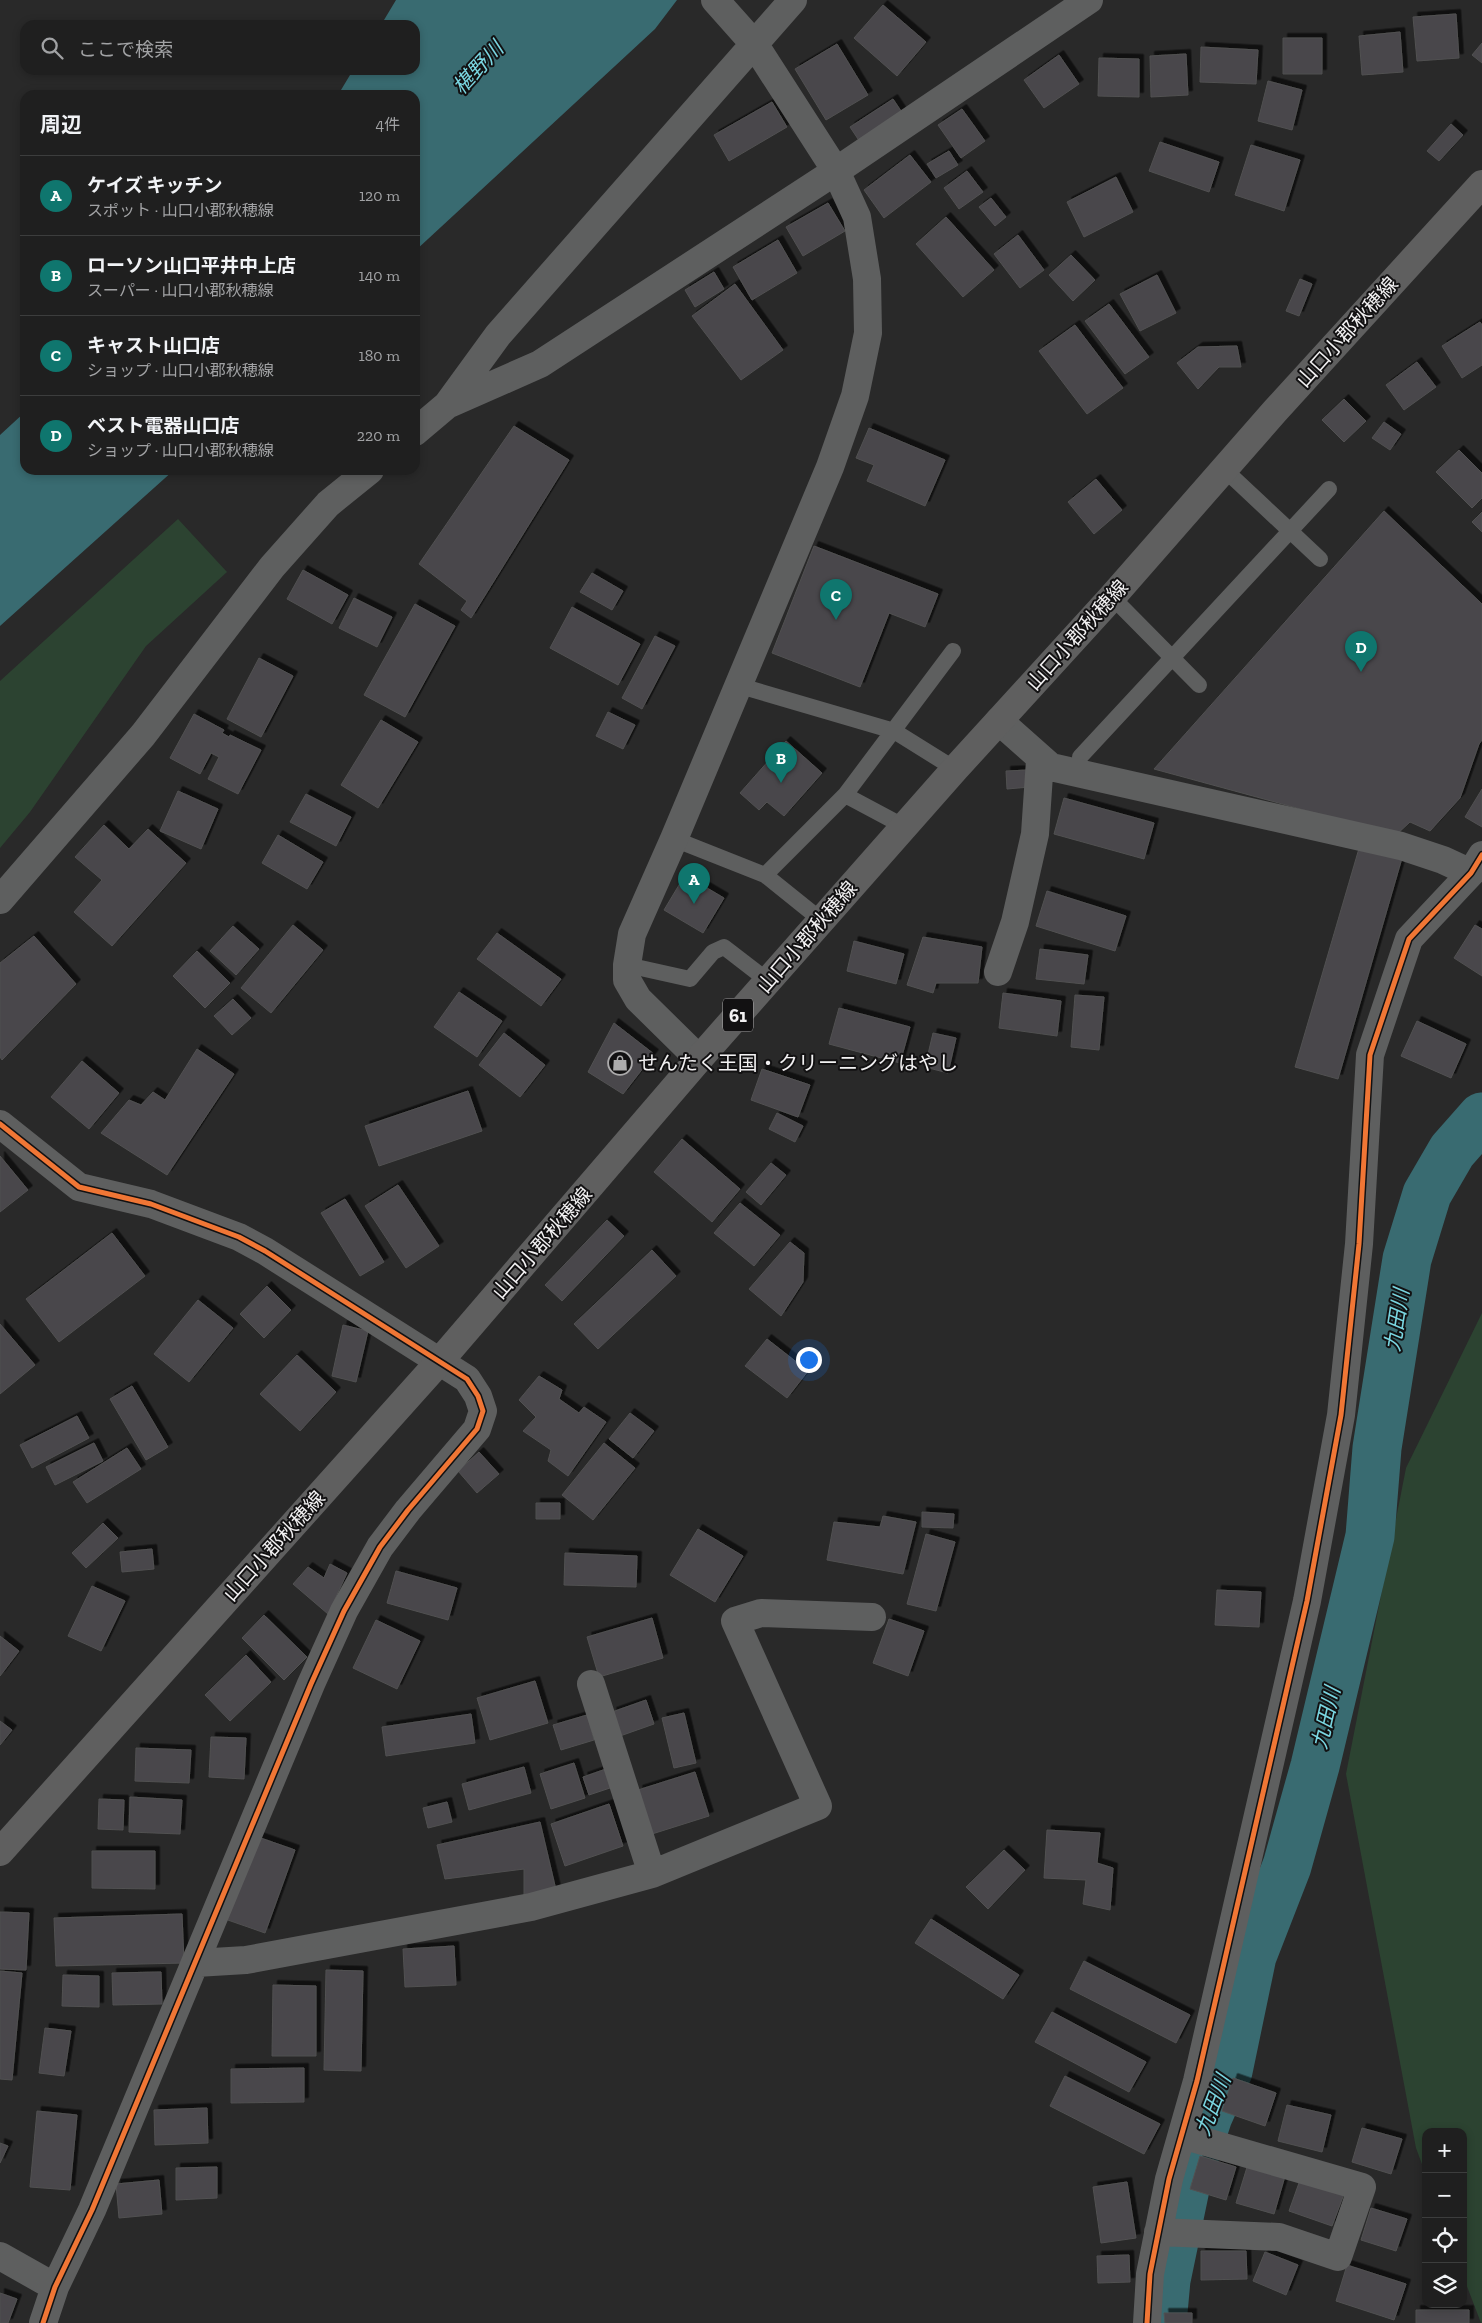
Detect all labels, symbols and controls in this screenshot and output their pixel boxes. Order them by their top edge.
search box [20,20,420,75]
icon: search [38,34,66,62]
water label: 椹野川 [447,35,510,99]
text: ここで検索 [78,38,173,61]
text: 周辺 [40,112,82,137]
text: 4件 [375,115,400,134]
text: ケイズ キッチン [87,174,223,197]
text: A [51,186,62,205]
text: 120 m [359,186,400,205]
text: スポット · 山口小郡秋穂線 [87,201,274,220]
text: ローソン山口平井中上店 [87,254,296,277]
text: B [51,266,61,285]
text: 140 m [359,266,400,285]
street label: 山口小郡秋穂線 [1291,272,1403,392]
text: スーパー · 山口小郡秋穂線 [87,281,274,300]
text: キャスト山口店 [87,334,220,357]
text: C [51,346,61,365]
text: 180 m [359,346,400,365]
text: ショップ · 山口小郡秋穂線 [87,361,274,380]
text: ベスト電器山口店 [87,414,239,437]
text: D [50,426,62,445]
text: 220 m [357,426,400,445]
text: ショップ · 山口小郡秋穂線 [87,441,274,460]
street label: 山口小郡秋穂線 [1021,575,1133,695]
pin: C [820,579,852,620]
pin: D [1345,631,1377,672]
pin: B [765,742,797,783]
pin: A [678,863,710,904]
street label: 山口小郡秋穂線 [752,876,862,998]
road number: 61 [723,998,753,1032]
shop icon: せんたく王国・クリーニングはやし [607,1050,633,1076]
place label: せんたく王国・クリーニングはやし [638,1051,958,1075]
street label: 山口小郡秋穂線 [487,1182,597,1304]
water label: 九田川 [1379,1285,1414,1353]
your location [796,1347,822,1373]
street label: 山口小郡秋穂線 [218,1486,330,1606]
water label: 九田川 [1306,1682,1345,1751]
water label: 九田川 [1190,2069,1236,2139]
map controls [1422,2128,1467,2308]
button: + [1422,2128,1467,2173]
button: − [1422,2173,1467,2218]
button: locate [1422,2218,1467,2263]
button: layers [1422,2263,1467,2308]

